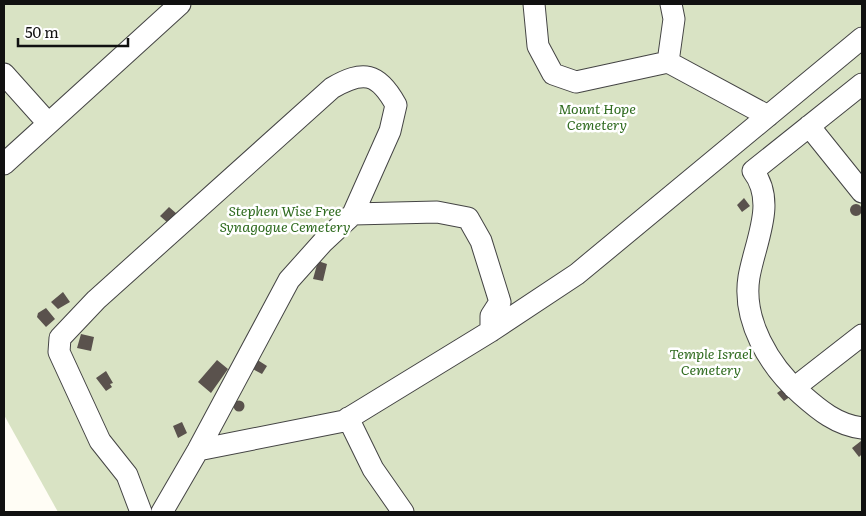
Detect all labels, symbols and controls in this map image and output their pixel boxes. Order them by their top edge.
scale bar [18,15,128,47]
text: 50 m [25,20,59,43]
park label: Mount Hope Cemetery [558,98,636,134]
park label: Stephen Wise Free Synagogue Cemetery [219,200,351,236]
park label: Temple Israel Cemetery [670,343,752,379]

